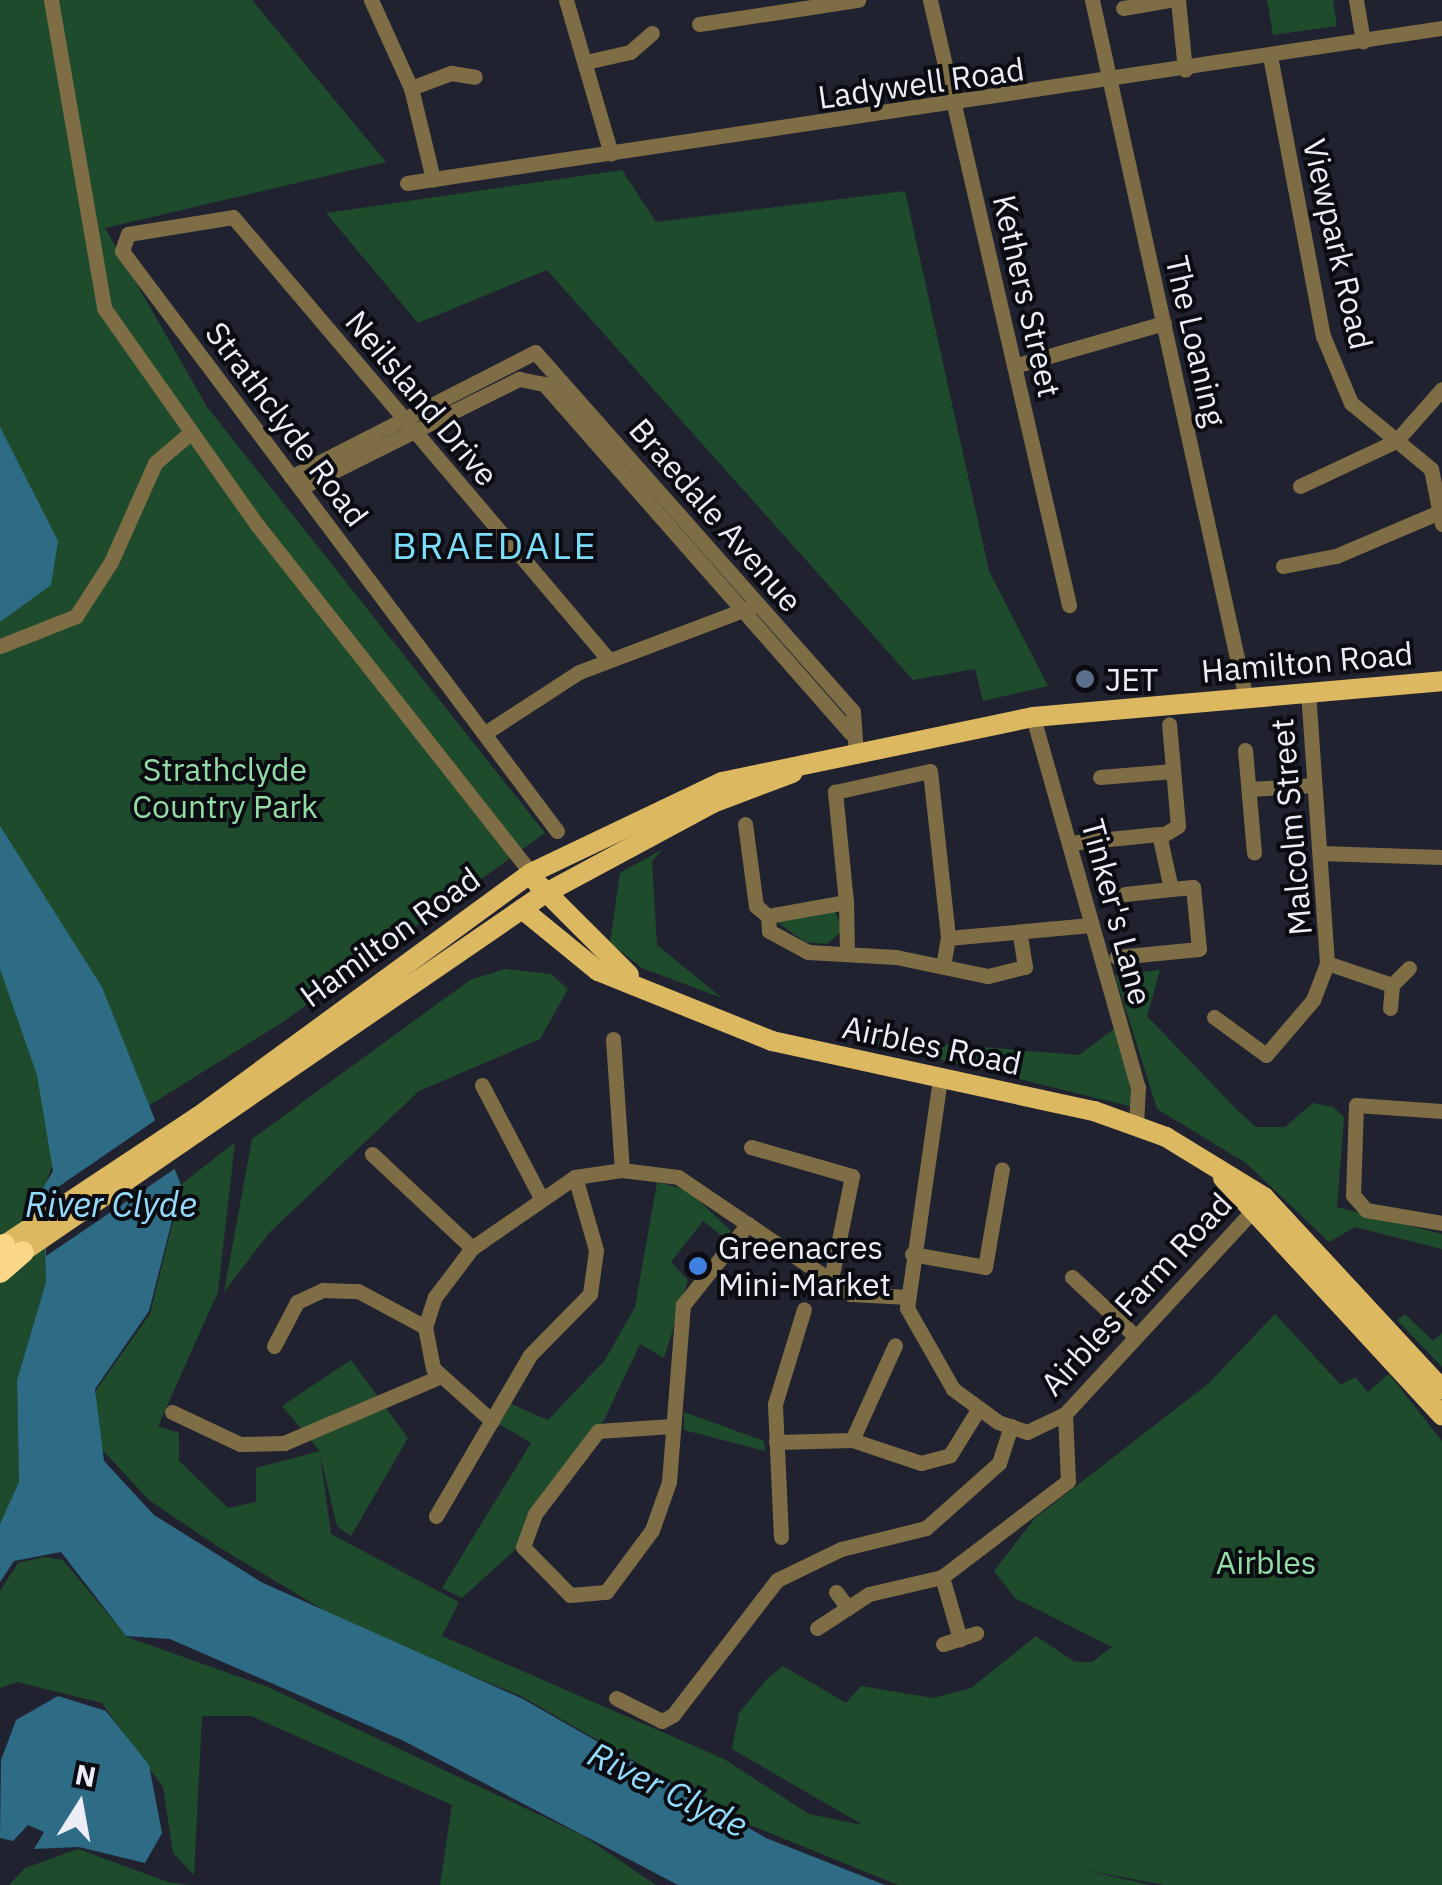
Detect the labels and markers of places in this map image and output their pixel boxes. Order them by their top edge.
place label: JET [1105,660,1158,698]
marker: JET [1074,668,1096,690]
place label: Greenacres Mini-Market [718,1229,891,1304]
marker: Greenacres Mini-Market [687,1255,709,1277]

